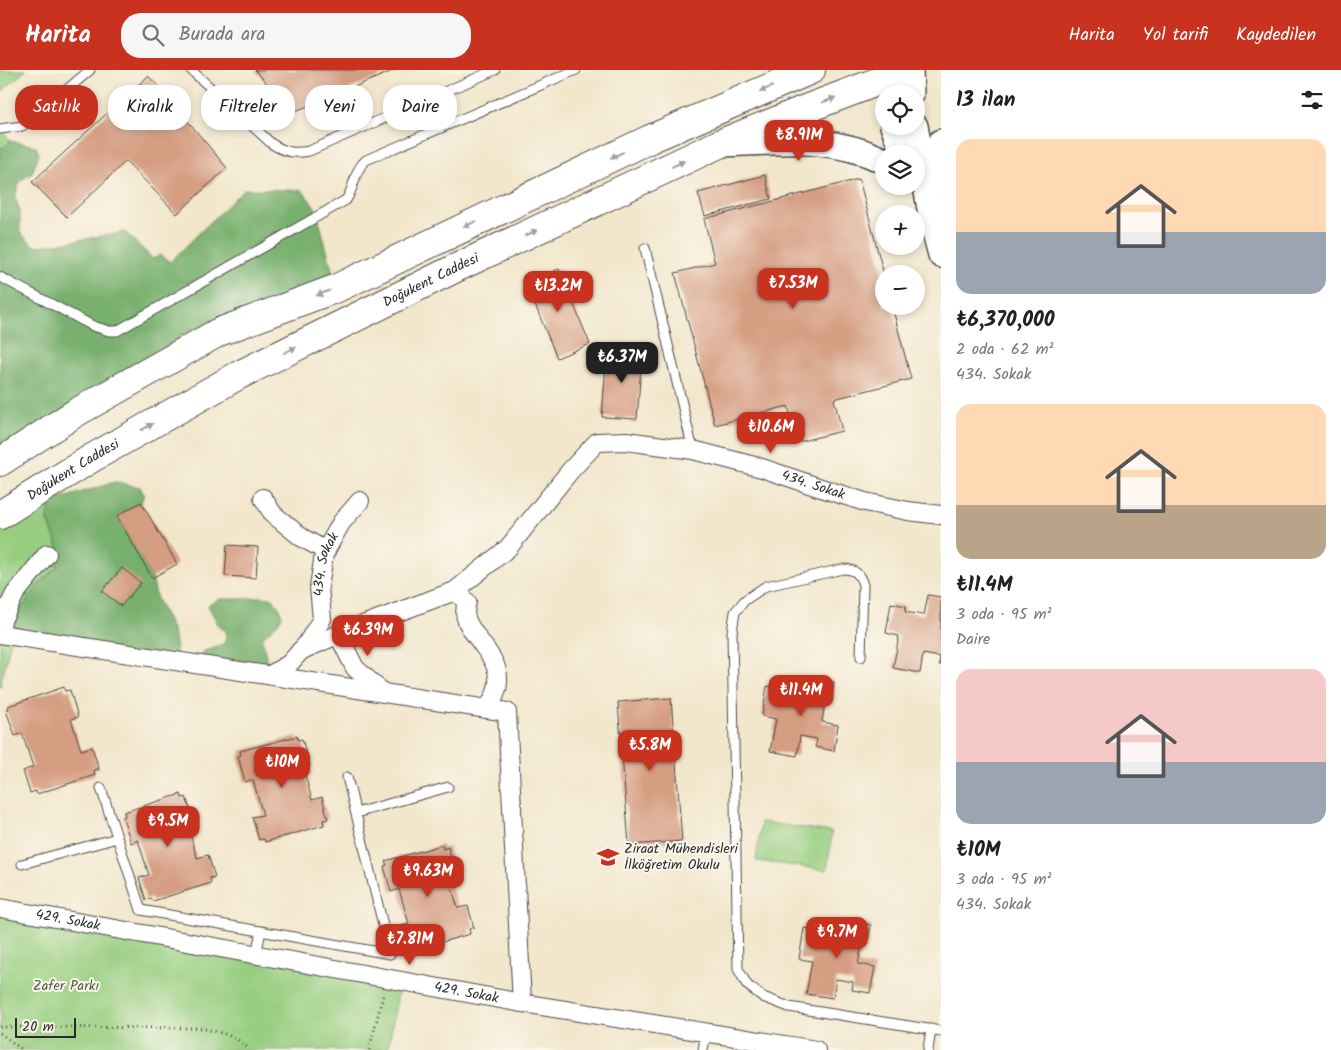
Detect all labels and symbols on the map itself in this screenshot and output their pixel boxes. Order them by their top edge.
one-way arrow [759,85,773,93]
one-way arrow [822,96,837,103]
pin: ₺8.91M [758,119,840,162]
one-way arrow [610,151,624,159]
one-way arrow [671,160,685,168]
one-way arrow [463,220,478,228]
one-way arrow [524,229,538,237]
street label: Doğukent Caddesi [379,247,483,313]
pin: ₺7.53M [752,268,834,310]
pin: ₺13.2M [517,270,599,313]
one-way arrow [316,290,331,297]
pin: ₺6.37M [581,342,663,384]
one-way arrow [283,346,297,354]
pin: ₺10.6M [730,412,812,454]
one-way arrow [140,423,154,431]
street label: Doğukent Caddesi [23,433,124,507]
street label: 434. Sokak [778,464,848,506]
street label: 434. Sokak [308,528,345,597]
pin: ₺6.39M [327,614,409,657]
pin: ₺11.4M [760,674,842,717]
pin: ₺5.8M [615,730,685,772]
pin: ₺10M [252,746,312,789]
pin: ₺9.5M [133,806,203,848]
place label: Ziraat Mühendisleri İlköğretim Okulu [624,838,738,876]
school or university icon: Ziraat Mühendisleri İlköğretim Okulu [595,844,621,870]
pin: ₺9.63M [387,856,469,898]
street label: 429. Sokak [34,904,102,937]
pin: ₺9.7M [802,916,872,959]
pin: ₺7.81M [369,924,451,966]
park label: Zafer Parkı [33,975,99,997]
street label: 429. Sokak [432,976,501,1010]
scale bar [15,1015,76,1038]

